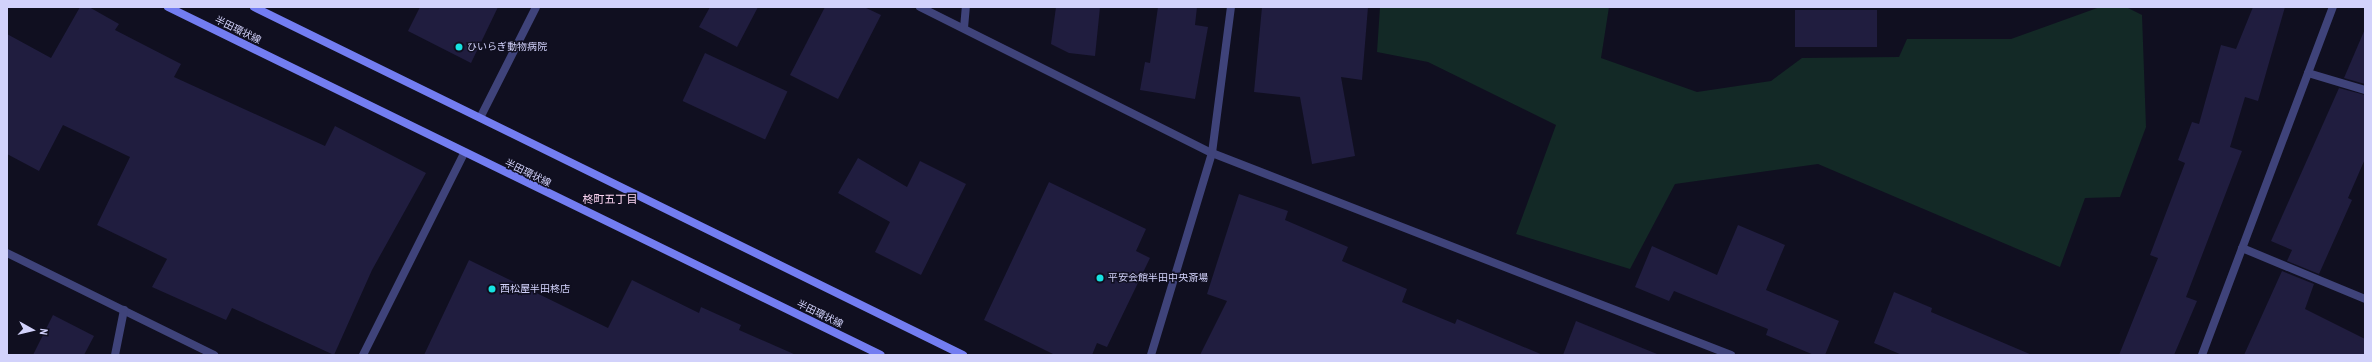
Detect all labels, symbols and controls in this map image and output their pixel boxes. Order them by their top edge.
street label: 半田環状線 [213,14,263,46]
place label: ひいらぎ動物病院 [467,41,547,53]
marker: ひいらぎ動物病院 [454,42,464,52]
street label: 半田環状線 [503,157,553,189]
district label: 柊町五丁目 [583,192,637,206]
place label: 平安会館半田中央斎場 [1108,272,1208,284]
marker: 平安会館半田中央斎場 [1095,273,1105,283]
place label: 西松屋半田柊店 [500,283,570,295]
marker: 西松屋半田柊店 [487,284,497,294]
street label: 半田環状線 [795,298,845,330]
north arrow [12,310,52,350]
text: N [36,327,51,336]

